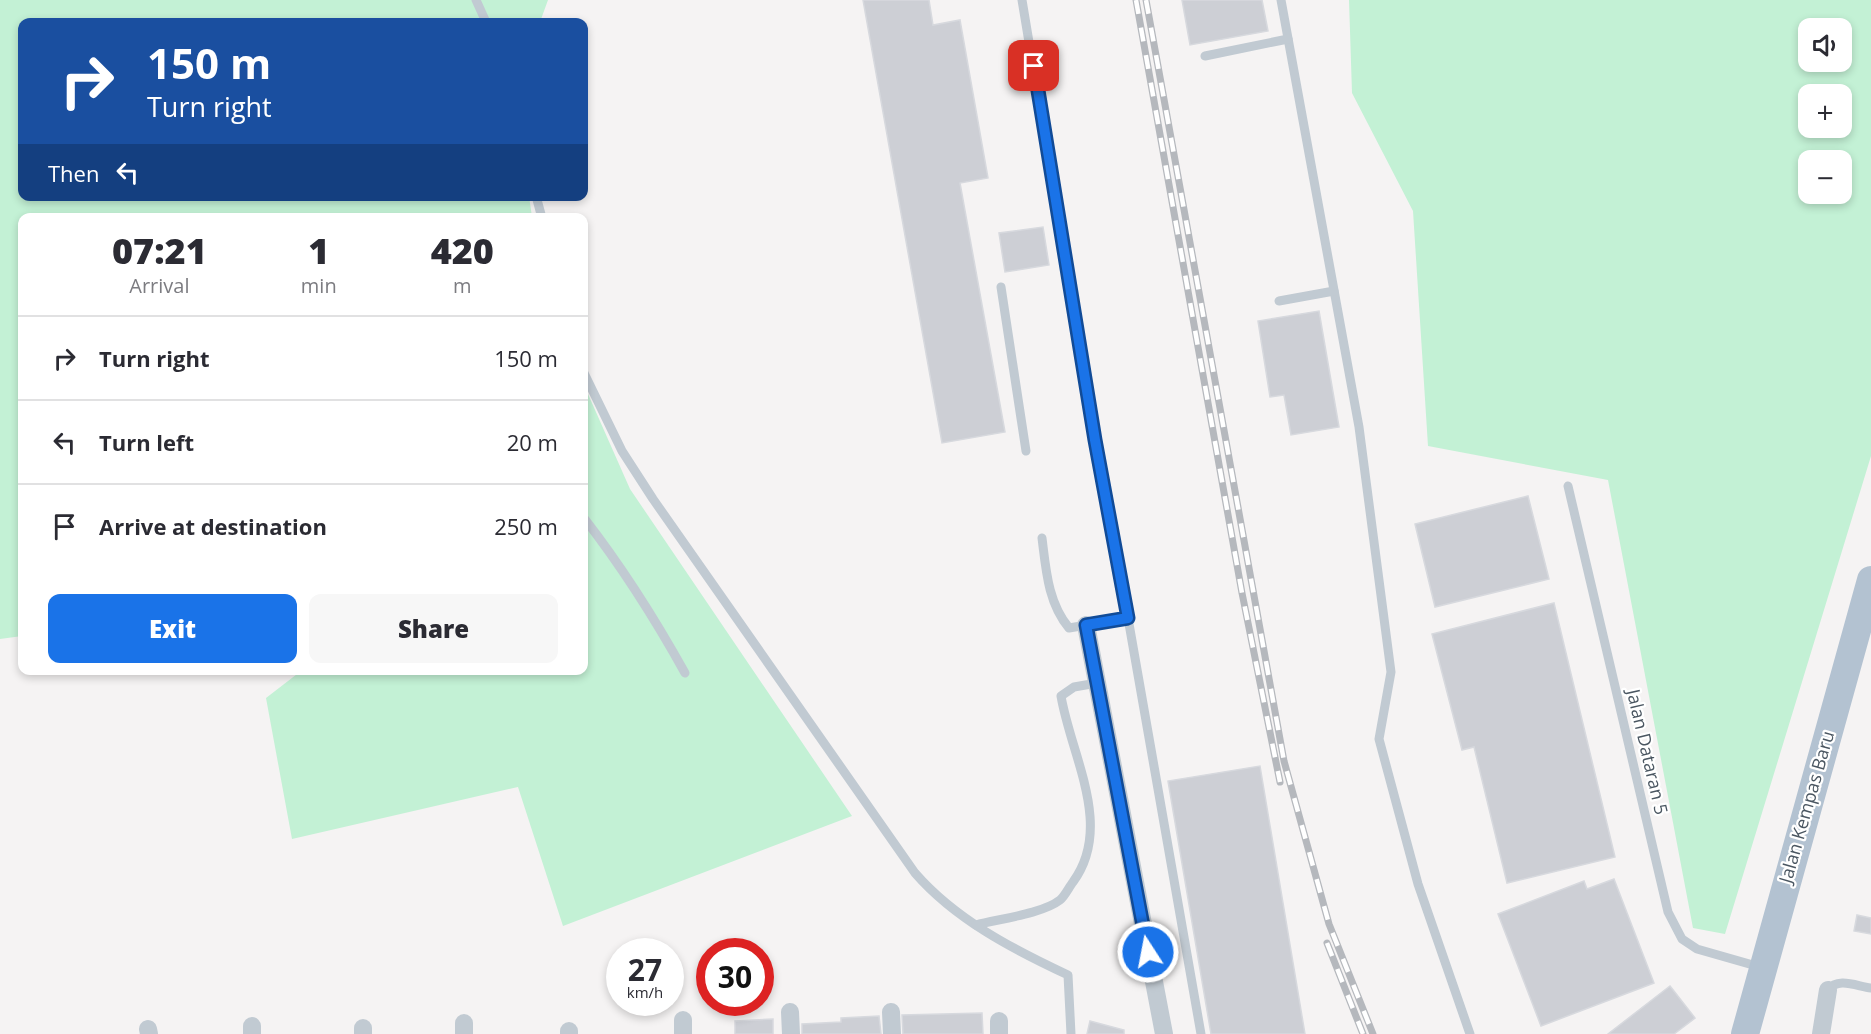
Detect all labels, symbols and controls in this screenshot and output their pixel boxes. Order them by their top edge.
map controls [1798,18,1852,204]
button: sound [1798,18,1852,72]
text: 150 m [147,34,271,91]
pin [1008,40,1059,91]
icon: right [48,42,126,120]
icon: arrive [1017,49,1050,82]
button: + [1798,84,1852,138]
text: Turn right [147,88,272,125]
button: − [1798,150,1852,204]
icon: left [111,156,144,189]
text: Then [48,158,99,188]
text: 07:21 [112,226,207,275]
text: 1 [308,226,329,275]
text: 420 [431,226,494,275]
text: Arrival [129,272,190,299]
text: min [301,272,337,299]
text: m [453,272,472,299]
icon: right [48,342,81,375]
text: Turn right [99,343,210,373]
text: 150 m [494,343,558,373]
icon: left [48,426,81,459]
text: Turn left [99,427,194,457]
text: 20 m [507,427,558,457]
icon: arrive [48,510,81,543]
text: Arrive at destination [99,511,327,541]
text: 250 m [494,511,558,541]
button: Exit [48,594,297,663]
button: Share [309,594,558,663]
street label: Jalan Dataran 5 [1621,685,1674,817]
street label: Jalan Kempas Baru [1772,728,1839,888]
position arrow [1116,920,1180,984]
speed limit sign: 30 [696,938,774,1016]
text: 27 [628,949,662,990]
text: km/h [627,982,663,1002]

